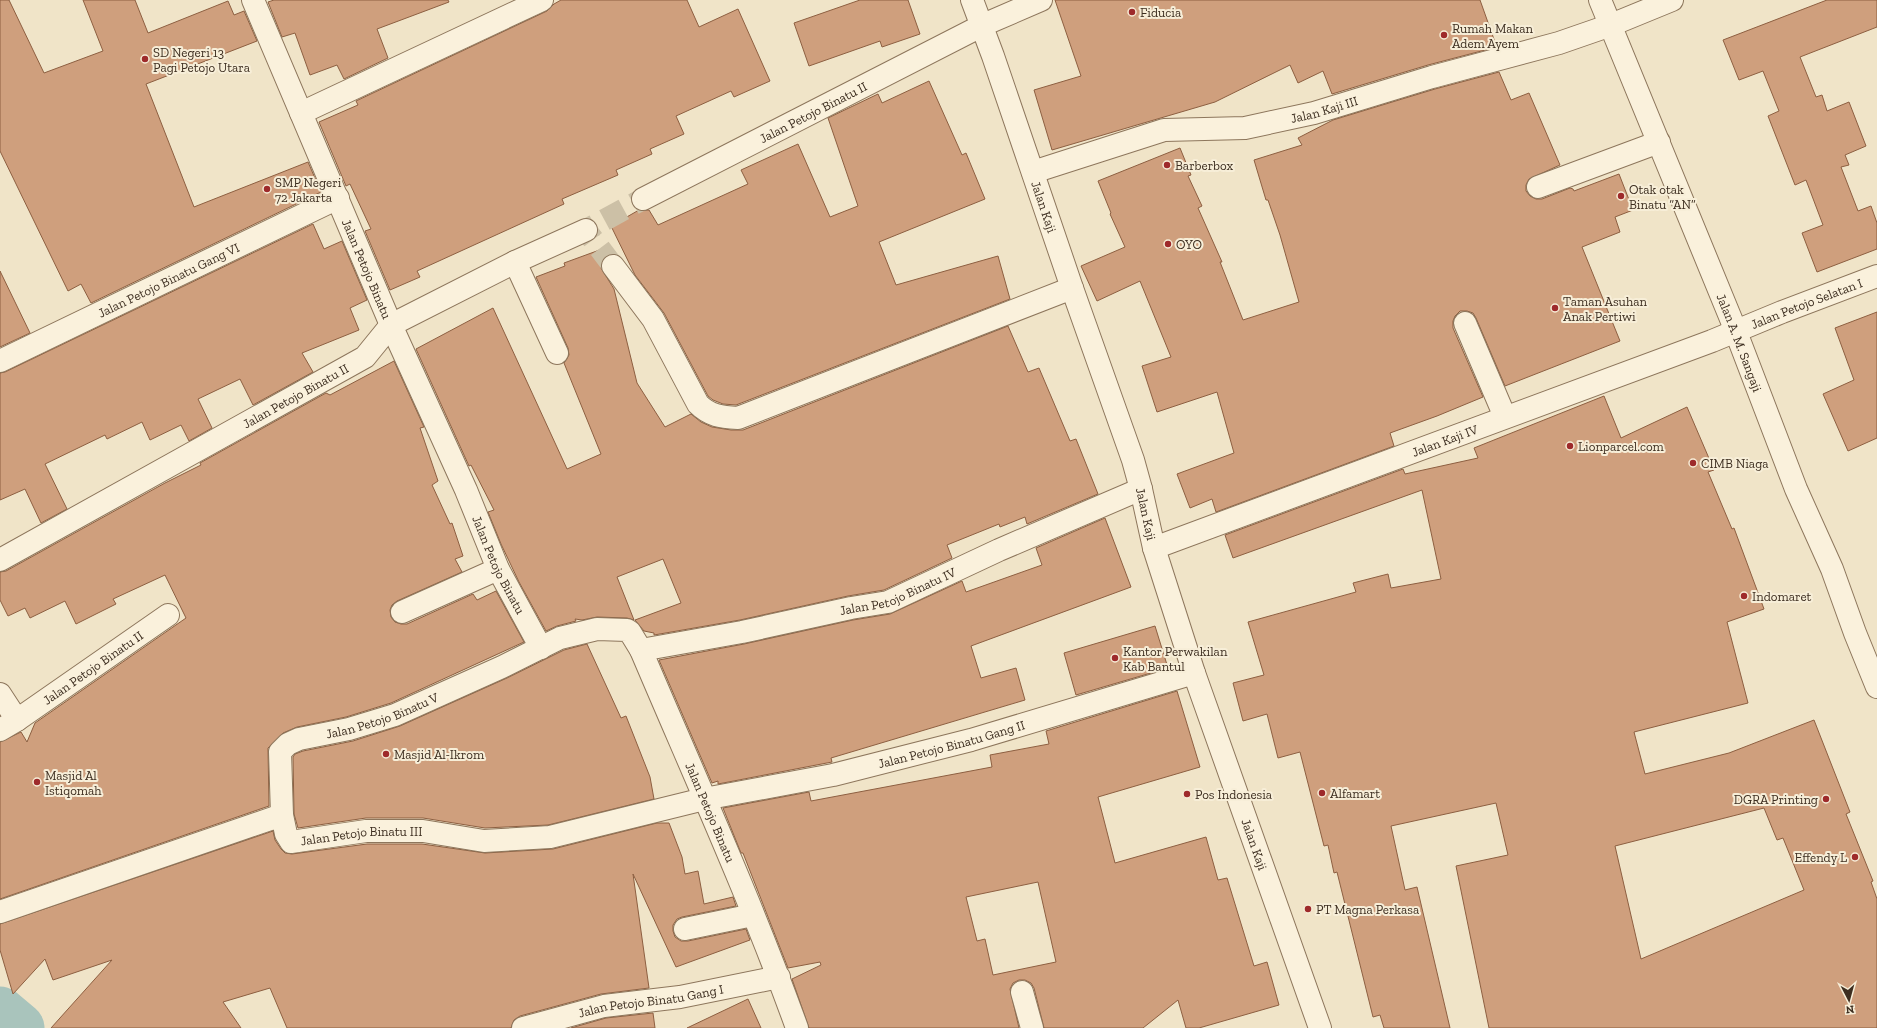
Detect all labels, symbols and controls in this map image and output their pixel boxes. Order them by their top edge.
place label: Fiducia [1140,5,1182,20]
marker: Fiducia [1127,7,1137,17]
place label: Rumah Makan Adem Ayem [1452,21,1534,51]
marker: Rumah Makan Adem Ayem [1439,30,1449,40]
place label: SD Negeri 13 Pagi Petojo Utara [153,45,251,76]
marker: SD Negeri 13 Pagi Petojo Utara [140,54,150,64]
street label: Jalan Petojo Binatu II [757,78,869,146]
street label: Jalan Kaji III [1289,93,1360,125]
place label: Barberbox [1175,158,1233,173]
marker: Barberbox [1162,160,1172,170]
place label: SMP Negeri 72 Jakarta [275,175,342,205]
street label: Jalan Kaji [1029,179,1060,235]
place label: Otak otak Binatu “AN” [1629,182,1696,212]
marker: SMP Negeri 72 Jakarta [262,184,272,194]
marker: Otak otak Binatu “AN” [1616,191,1626,201]
street label: Jalan Petojo Binatu [339,217,395,322]
place label: OYO [1176,237,1202,252]
street label: Jalan Petojo Binatu Gang VI [95,239,242,320]
marker: OYO [1163,239,1173,249]
street label: Jalan Petojo Selatan I [1749,275,1864,332]
street label: Jalan A. M. Sangaji [1714,291,1766,394]
place label: Taman Asuhan Anak Pertiwi [1563,294,1647,324]
marker: Taman Asuhan Anak Pertiwi [1550,303,1560,313]
street label: Jalan Petojo Binatu II [240,360,351,431]
street label: Jalan Kaji IV [1410,421,1480,459]
place label: Lionparcel.com [1578,439,1665,454]
marker: Lionparcel.com [1565,441,1575,451]
place label: CIMB Niaga [1701,456,1769,471]
marker: CIMB Niaga [1688,458,1698,468]
street label: Jalan Kaji [1133,486,1160,542]
street label: Jalan Petojo Binatu [470,513,529,617]
street label: Jalan Petojo Binatu IV [838,564,958,618]
place label: Indomaret [1752,589,1812,604]
marker: Indomaret [1739,591,1749,601]
street label: Jalan Petojo Binatu II [40,627,146,707]
place label: Kantor Perwakilan Kab Bantul [1123,644,1228,674]
marker: Kantor Perwakilan Kab Bantul [1110,653,1120,663]
street label: Jalan Petojo Binatu V [325,689,441,741]
street label: Jalan Petojo Binatu Gang II [876,717,1026,771]
place label: Masjid Al-Ikrom [394,747,485,763]
marker: Masjid Al-Ikrom [381,749,391,759]
street label: Jalan Petojo Binatu [683,760,739,865]
place label: Masjid Al Istiqomah [45,768,102,798]
marker: Masjid Al Istiqomah [32,777,42,787]
place label: Alfamart [1330,786,1380,801]
place label: Pos Indonesia [1195,787,1273,802]
marker: Alfamart [1317,788,1327,798]
marker: Pos Indonesia [1182,789,1192,799]
place label: DGRA Printing [1734,792,1818,807]
marker: DGRA Printing [1821,794,1831,804]
street label: Jalan Kaji [1239,817,1271,872]
street label: Jalan Petojo Binatu III [299,823,422,848]
place label: Effendy L [1795,850,1847,865]
marker: Effendy L [1850,852,1860,862]
place label: PT Magna Perkasa [1316,902,1420,917]
marker: PT Magna Perkasa [1303,904,1313,914]
north arrow [1829,980,1869,1020]
street label: Jalan Petojo Binatu Gang I [577,981,725,1020]
text: N [1845,1003,1855,1016]

